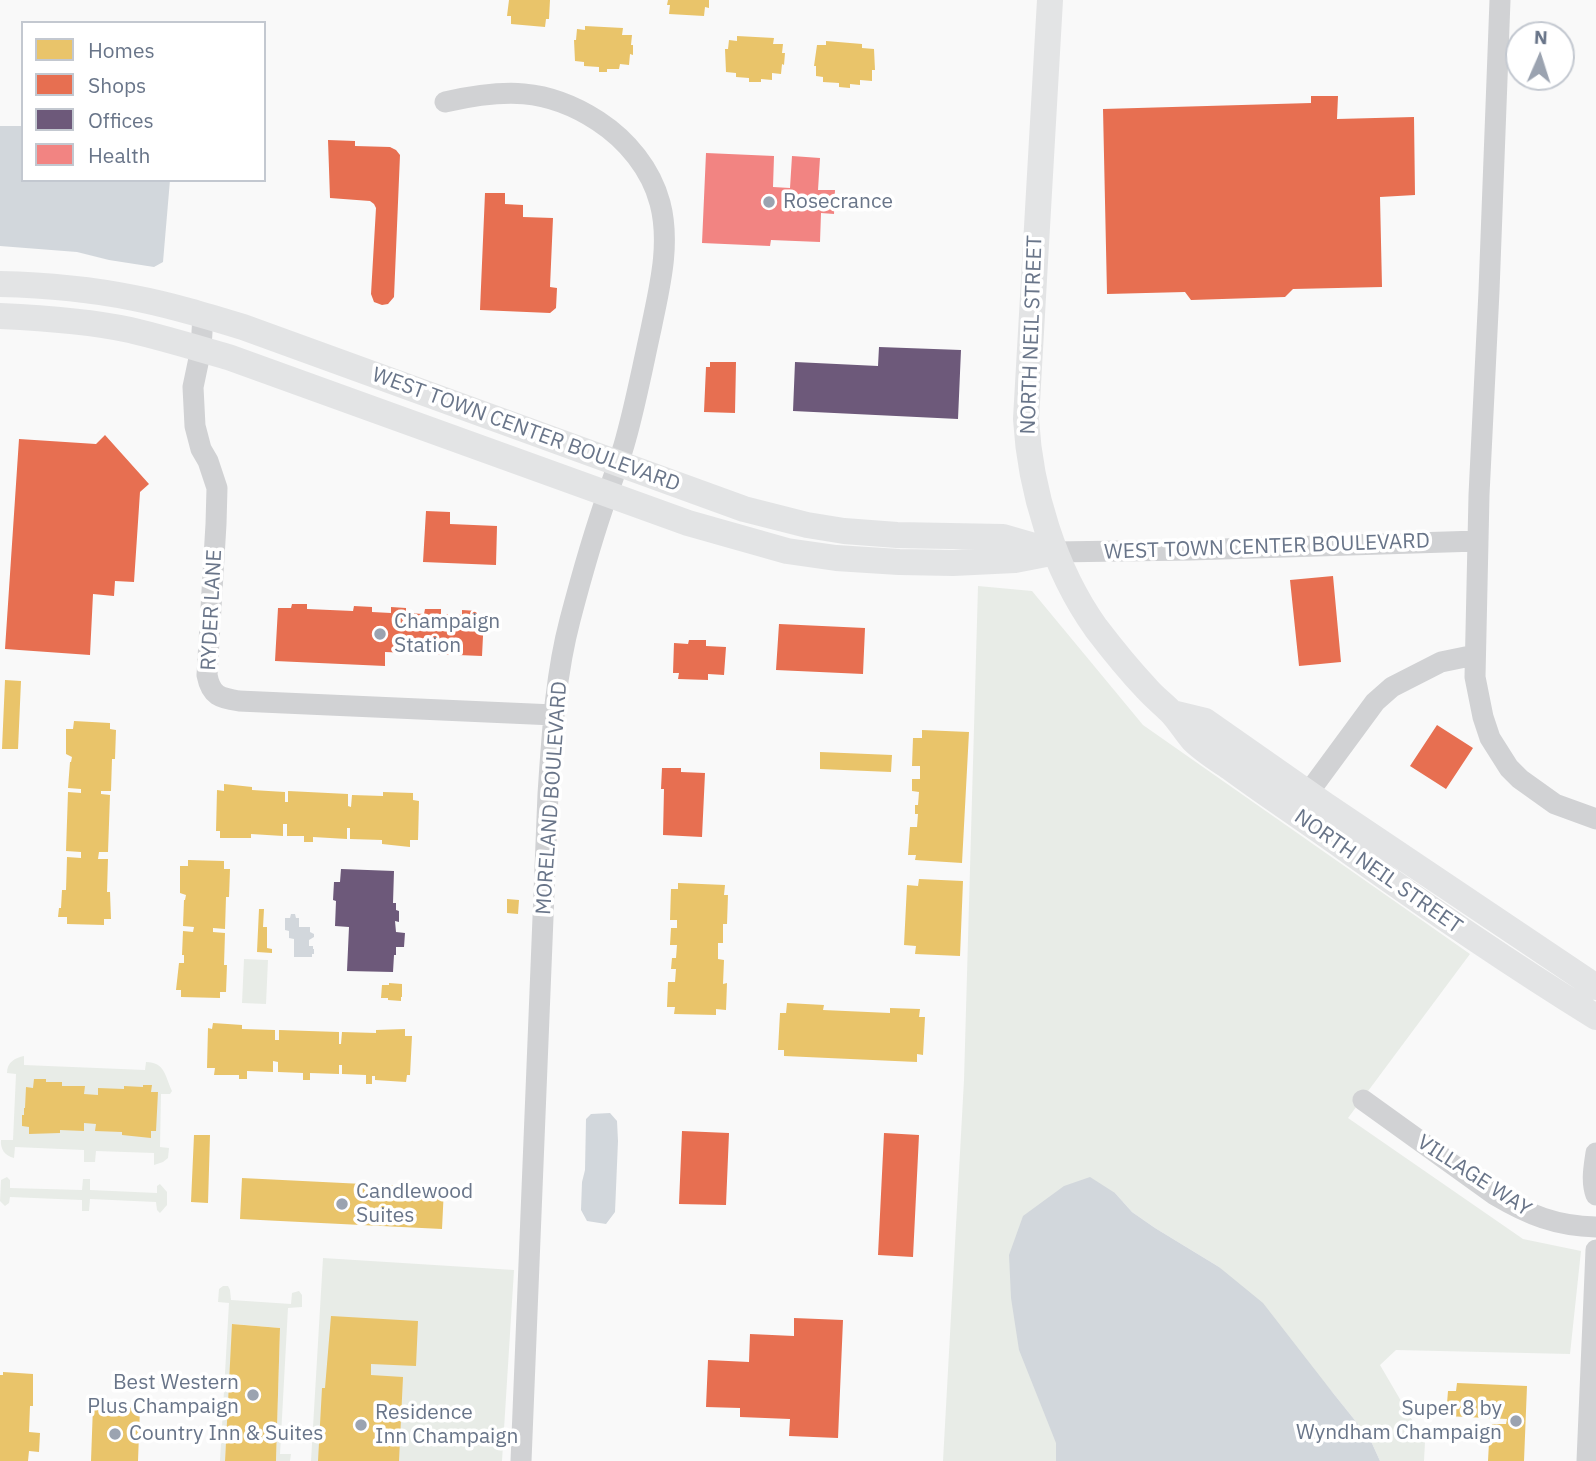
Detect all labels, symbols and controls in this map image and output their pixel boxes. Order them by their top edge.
legend [21,21,266,182]
north arrow [1505,21,1575,91]
text: N [1533,25,1548,49]
text: Homes [88,36,155,64]
text: Shops [88,71,146,99]
text: Offices [88,106,154,134]
text: Health [88,141,151,169]
place label: Rosecrance [783,189,893,215]
marker: Rosecrance [761,194,777,210]
street label: NORTH NEIL STREET [1016,235,1048,435]
street label: WEST TOWN CENTER BOULEVARD [369,362,683,498]
street label: WEST TOWN CENTER BOULEVARD [1104,529,1430,565]
street label: RYDER LANE [196,549,228,671]
place label: Champaign Station [394,609,500,659]
marker: Champaign Station [372,626,388,642]
street label: MORELAND BOULEVARD [531,680,573,916]
street label: NORTH NEIL STREET [1289,805,1467,939]
street label: VILLAGE WAY [1412,1130,1536,1222]
place label: Candlewood Suites [356,1179,473,1229]
marker: Candlewood Suites [334,1196,350,1212]
place label: Best Western Plus Champaign [87,1370,239,1420]
marker: Best Western Plus Champaign [245,1387,261,1403]
place label: Super 8 by Wyndham Champaign [1296,1396,1502,1446]
place label: Residence Inn Champaign [375,1400,518,1450]
marker: Super 8 by Wyndham Champaign [1508,1413,1524,1429]
marker: Residence Inn Champaign [353,1417,369,1433]
place label: Country Inn & Suites [129,1421,324,1447]
marker: Country Inn & Suites [107,1426,123,1442]

